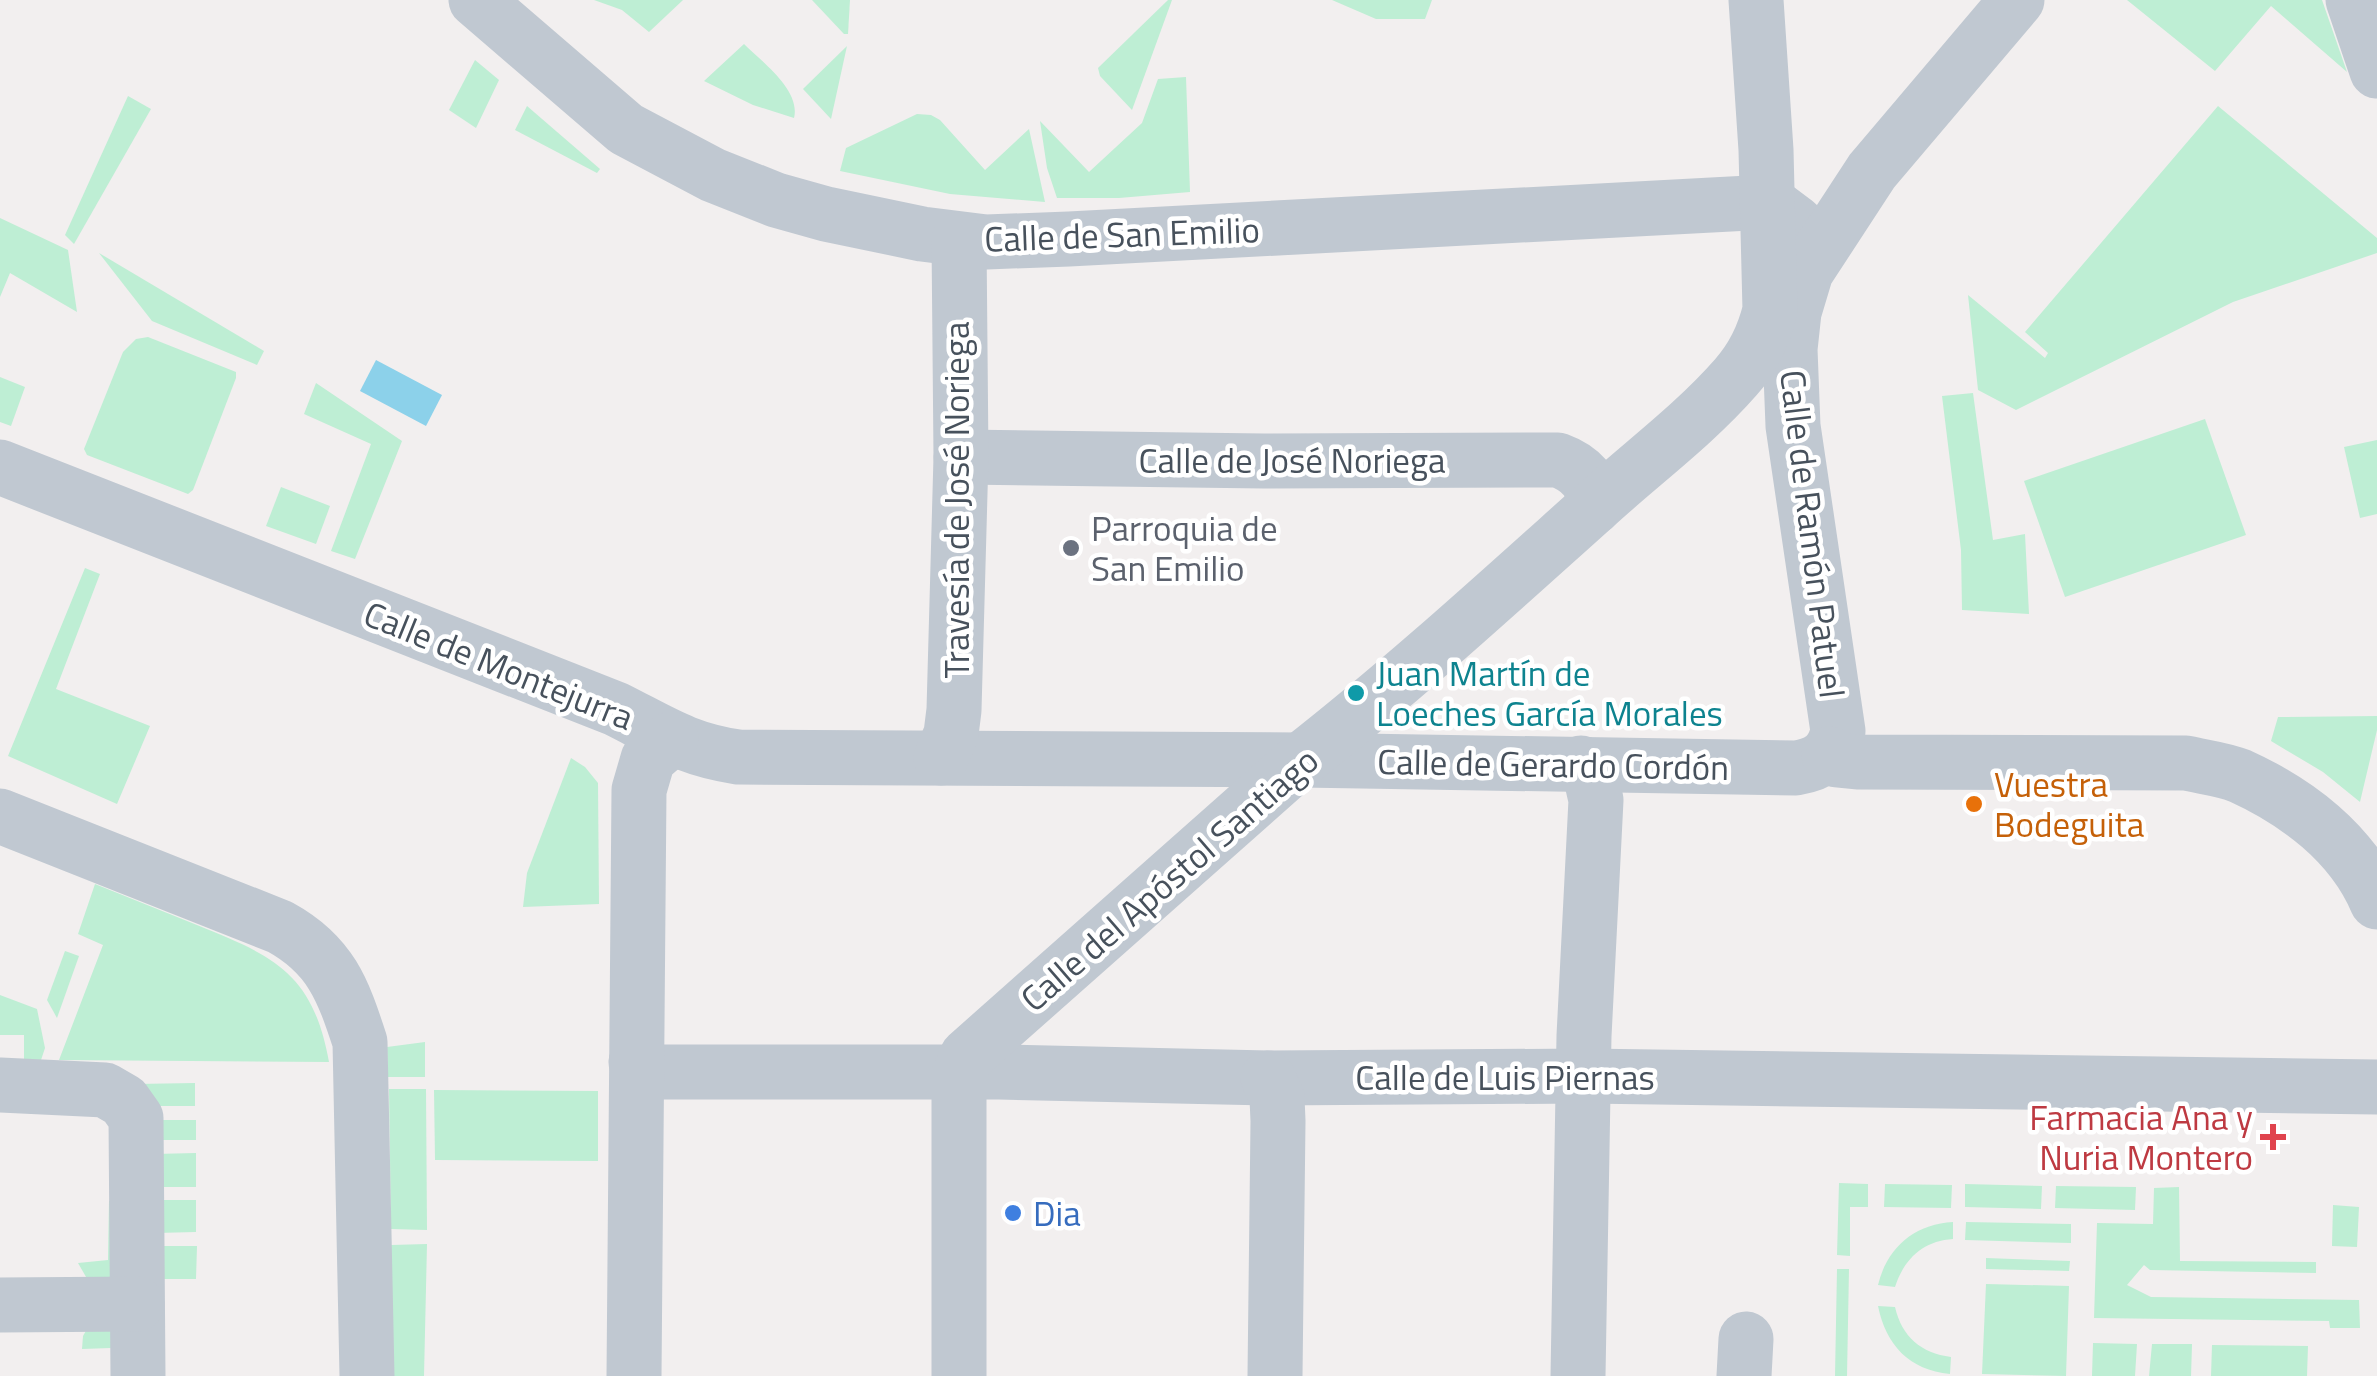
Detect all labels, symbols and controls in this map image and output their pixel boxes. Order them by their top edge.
street label: Calle de San Emilio [983,202,1261,266]
street label: Travesía de José Noriega [929,321,983,679]
street label: Calle de Ramón Patuel [1766,367,1860,701]
street label: Calle de José Noriega [1138,433,1446,487]
place label: Parroquia de San Emilio [1091,501,1278,595]
marker: Parroquia de San Emilio [1060,537,1082,559]
street label: Calle de Montejurra [356,586,642,744]
place label: Juan Martín de Loeches García Morales [1376,646,1723,740]
marker: Juan Martín de Loeches García Morales [1345,682,1367,704]
street label: Calle del Apóstol Santiago [1008,734,1330,1024]
street label: Calle de Gerardo Cordón [1377,734,1729,794]
place label: Vuestra Bodeguita [1994,757,2144,851]
marker: Vuestra Bodeguita [1963,793,1985,815]
street label: Calle de Luis Piernas [1355,1050,1655,1104]
place label: Farmacia Ana y Nuria Montero [2029,1090,2253,1184]
marker: Farmacia Ana y Nuria Montero [2262,1126,2284,1148]
place label: Dia [1033,1186,1081,1240]
marker: Dia [1002,1202,1024,1224]

